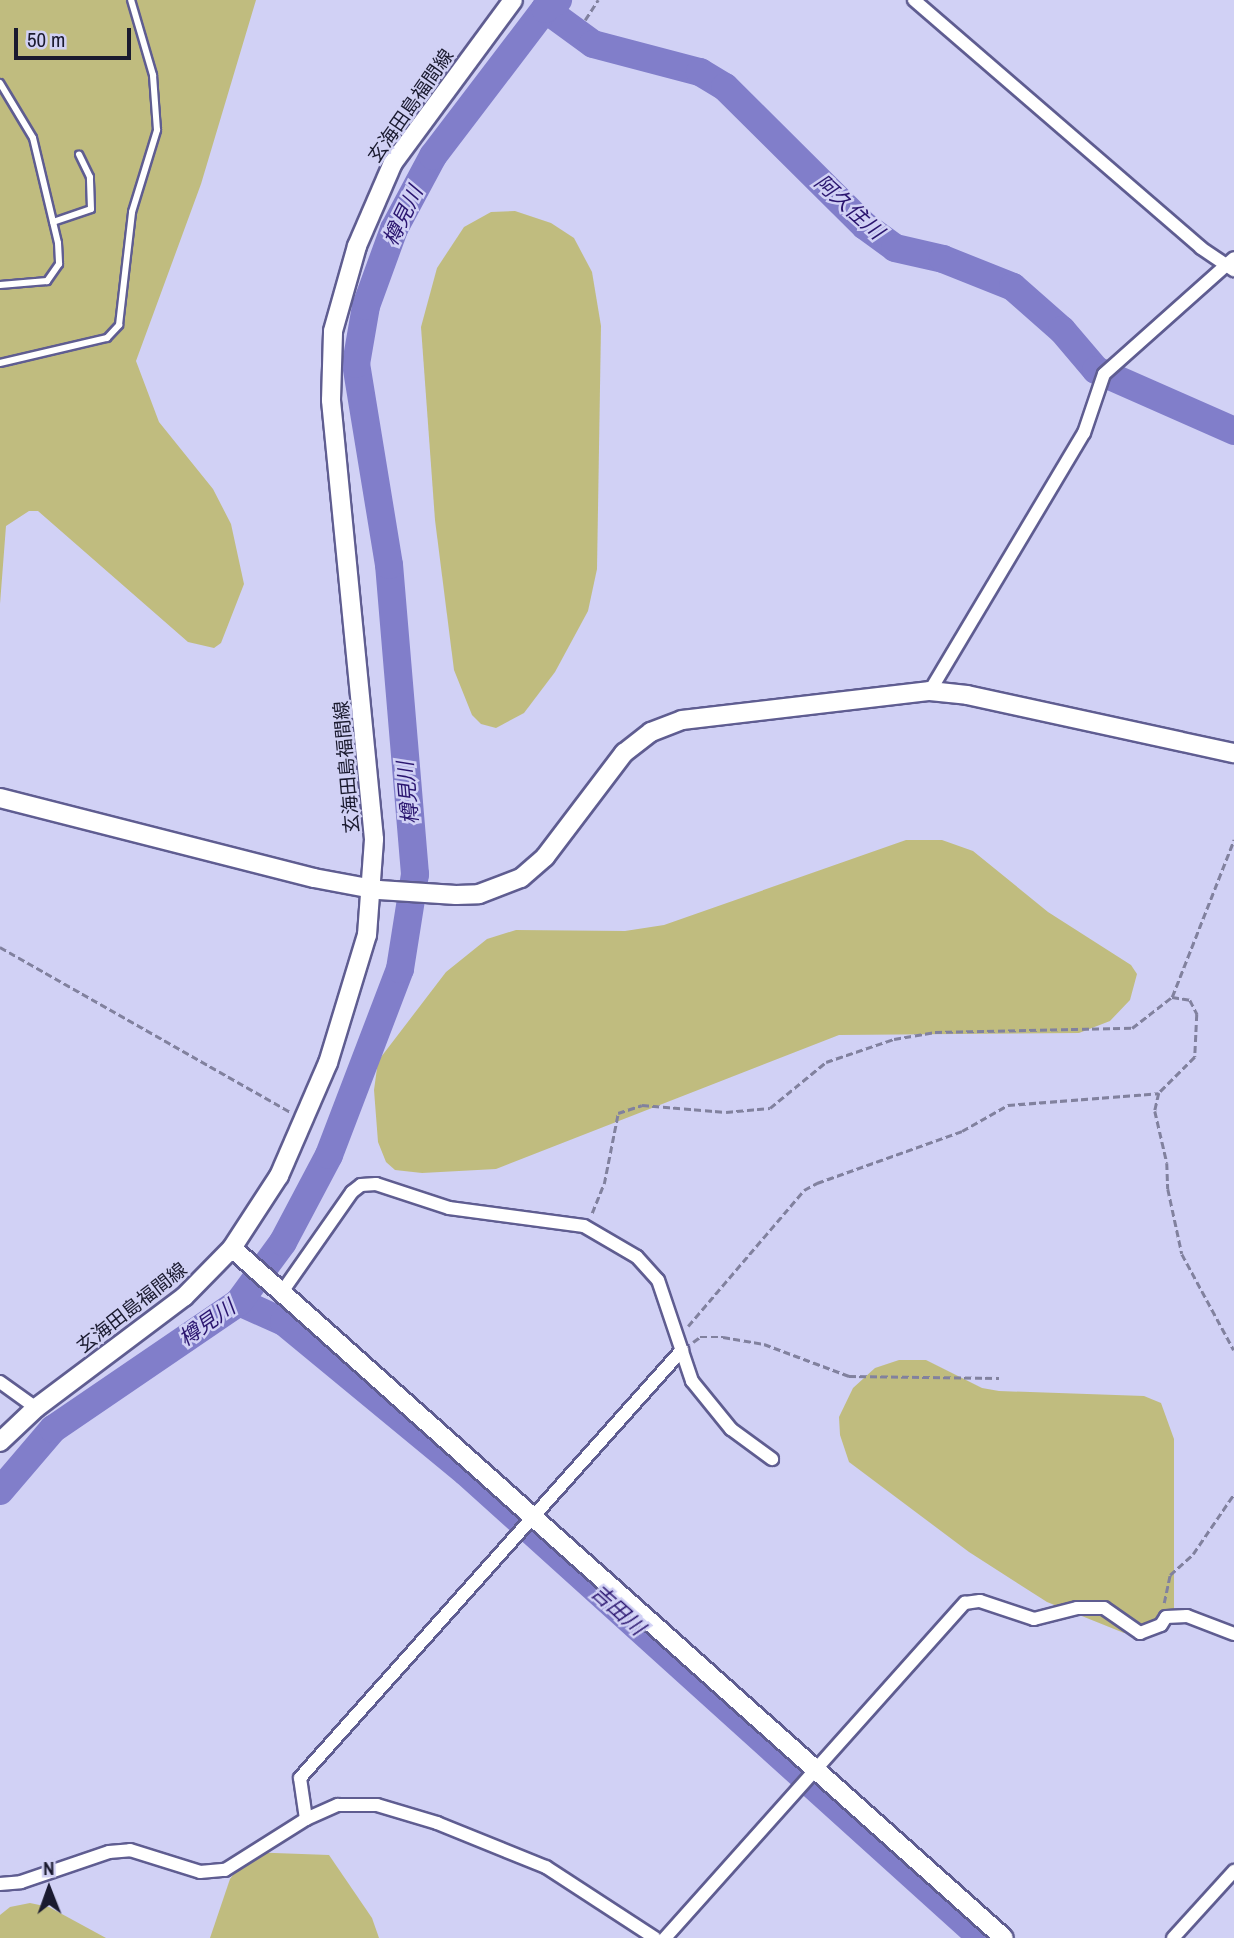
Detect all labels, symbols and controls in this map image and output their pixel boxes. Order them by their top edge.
scale bar [18,14,135,58]
text: 50 m [27,25,65,54]
street label: 玄海田島福間線 [364,45,458,167]
water label: 阿久住川 [809,170,889,244]
water label: 樽見川 [378,182,428,250]
street label: 玄海田島福間線 [330,700,364,834]
water label: 樽見川 [393,761,423,825]
street label: 玄海田島福間線 [73,1258,191,1358]
water label: 樽見川 [174,1295,240,1351]
water label: 吉田川 [586,1580,650,1640]
north arrow [14,1854,84,1924]
text: N [43,1855,54,1881]

